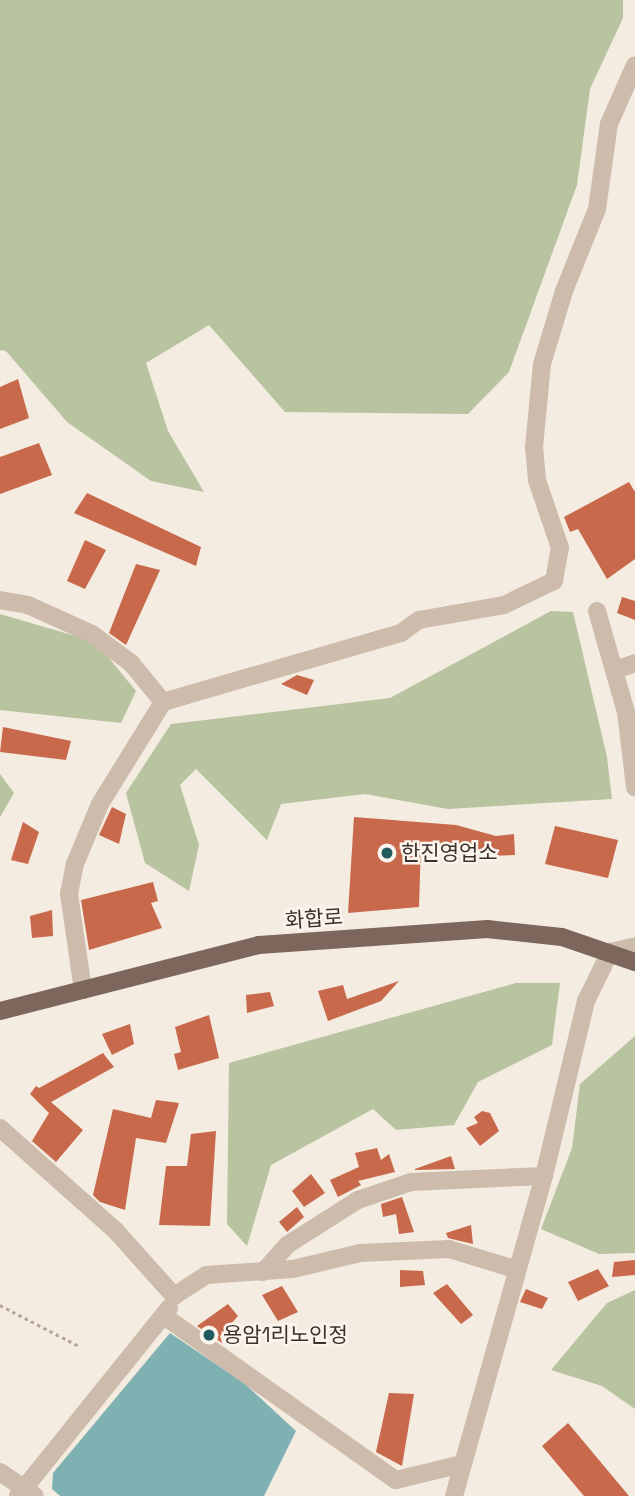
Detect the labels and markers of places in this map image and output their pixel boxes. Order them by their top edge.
place label: 한진영업소 [401,840,498,866]
marker: 한진영업소 [379,845,395,861]
place label: 용암1리노인정 [223,1322,348,1348]
marker: 용암1리노인정 [201,1327,217,1343]

